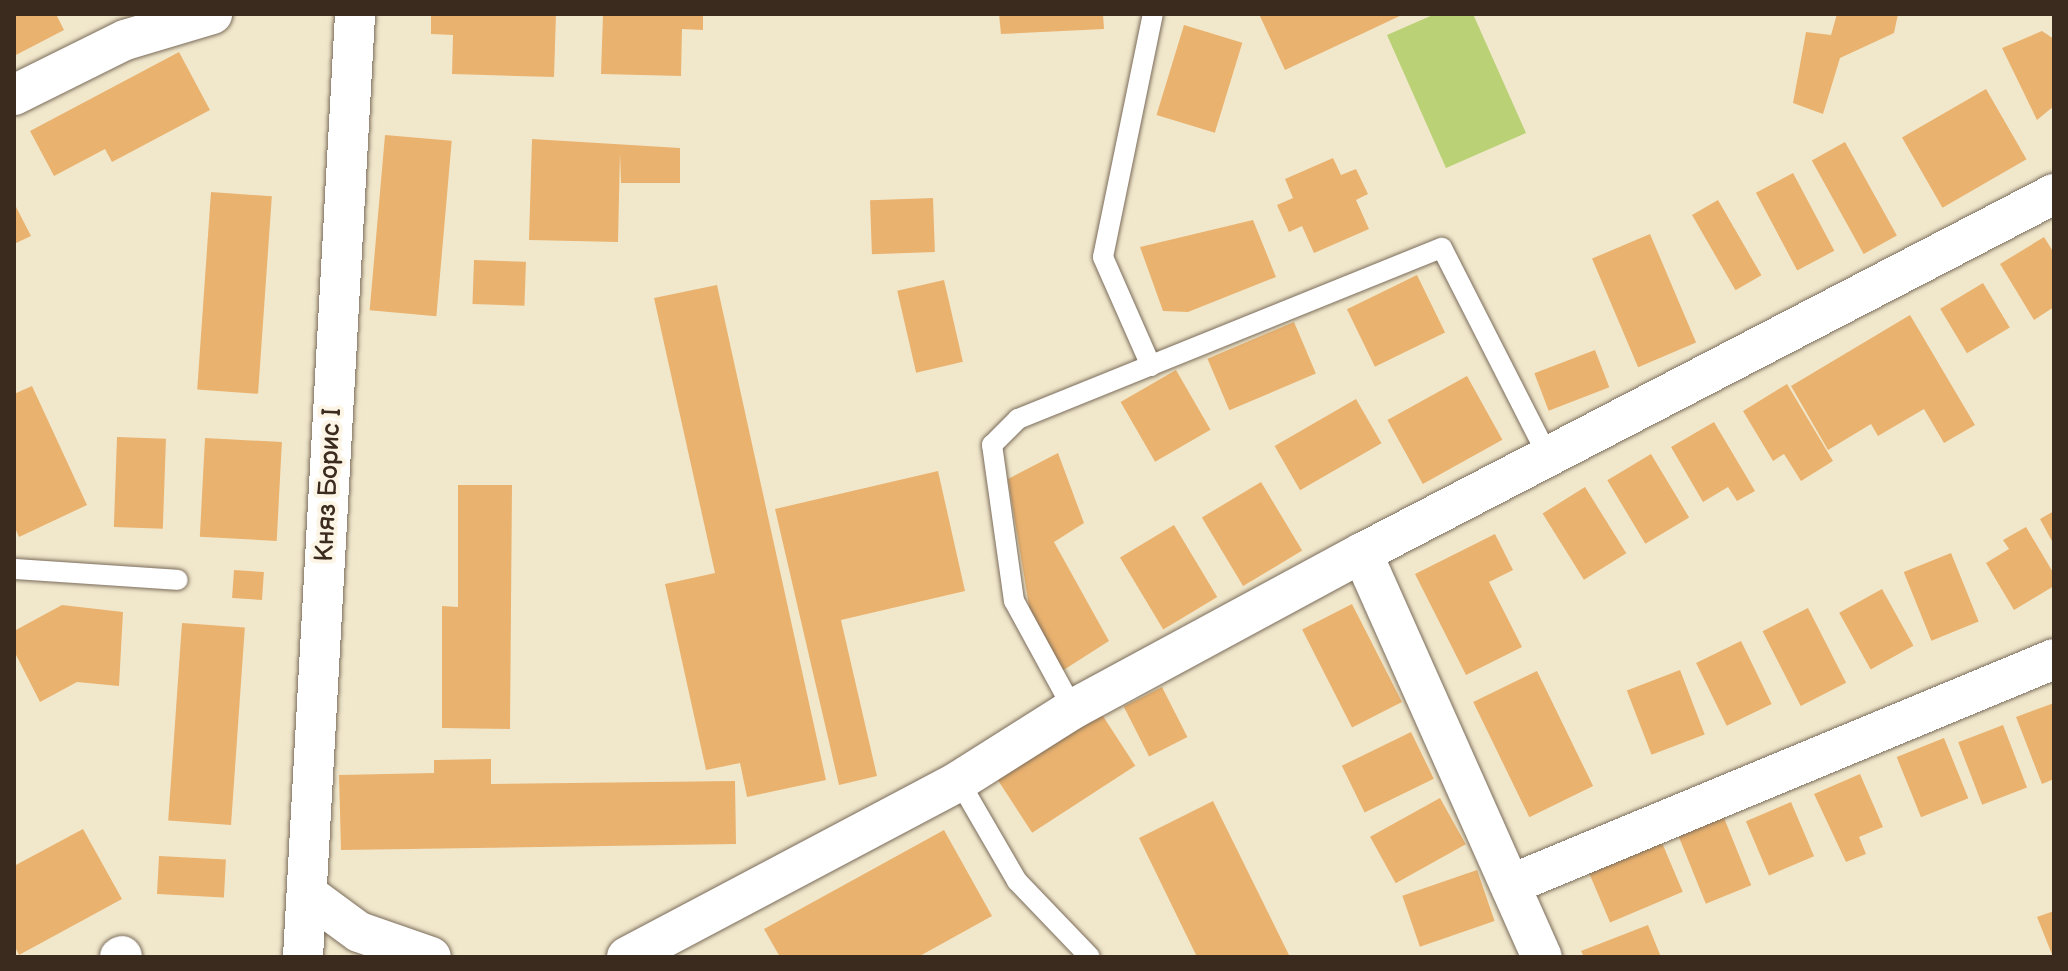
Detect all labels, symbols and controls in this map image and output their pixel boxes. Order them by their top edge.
street label: Княз Борис I [309,407,349,563]

